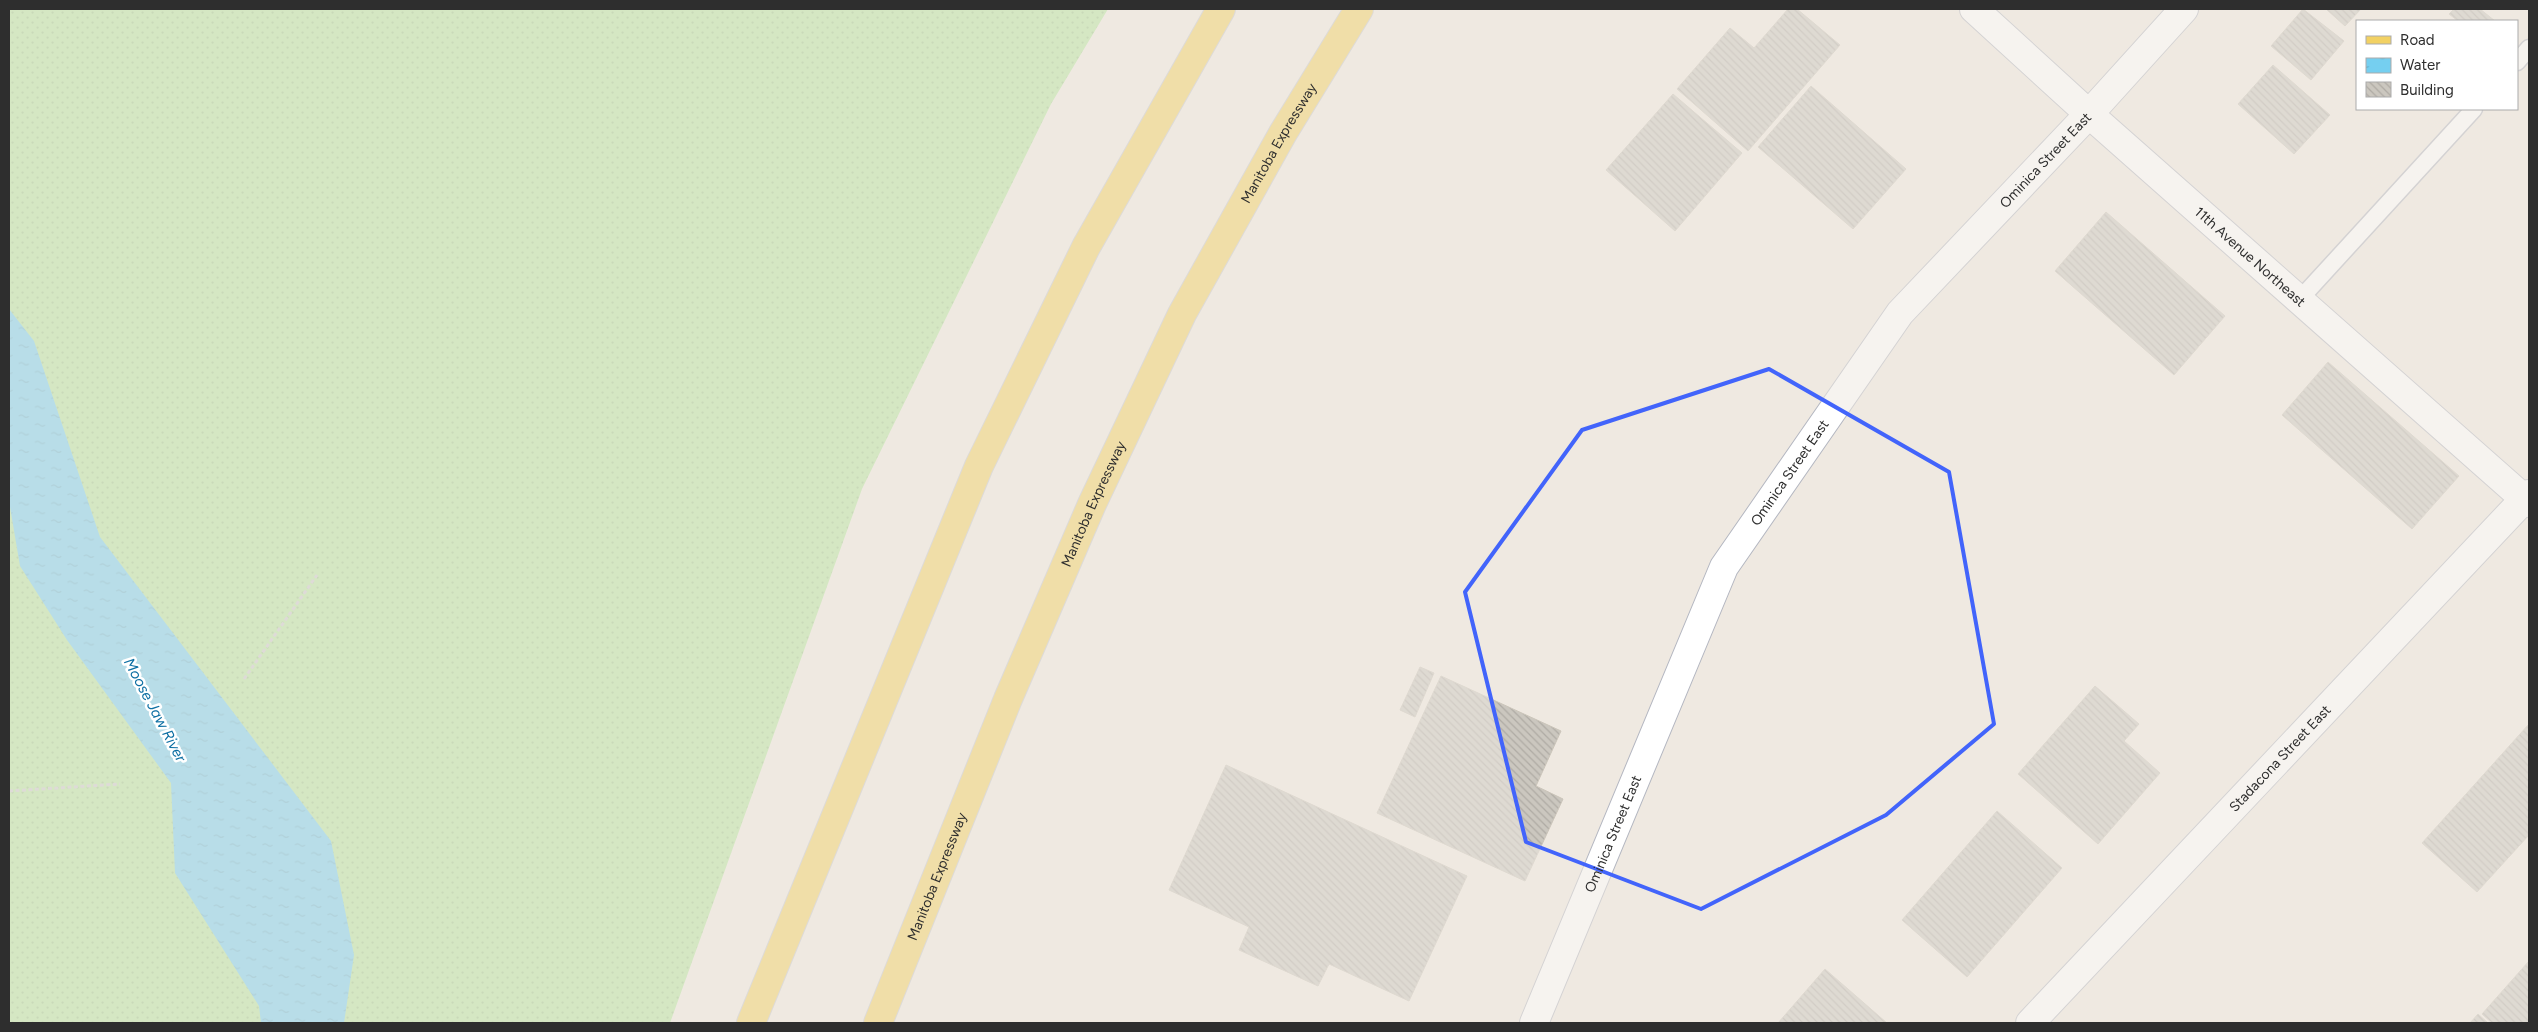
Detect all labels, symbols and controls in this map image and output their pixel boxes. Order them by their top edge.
legend [2356,20,2518,110]
text: Road [2400,31,2435,49]
text: Water [2400,56,2440,74]
street label: Manitoba Expressway [1237,79,1320,206]
text: Building [2400,81,2454,99]
street label: Ominica Street East [1996,109,2095,211]
street label: 11th Avenue Northeast [2191,203,2309,310]
street label: Ominica Street East [1747,416,1832,529]
street label: Manitoba Expressway [1057,438,1129,569]
water label: Moose Jaw River [120,655,190,766]
street label: Stadacona Street East [2225,701,2334,815]
street label: Ominica Street East [1581,773,1645,895]
street label: Manitoba Expressway [904,809,970,943]

